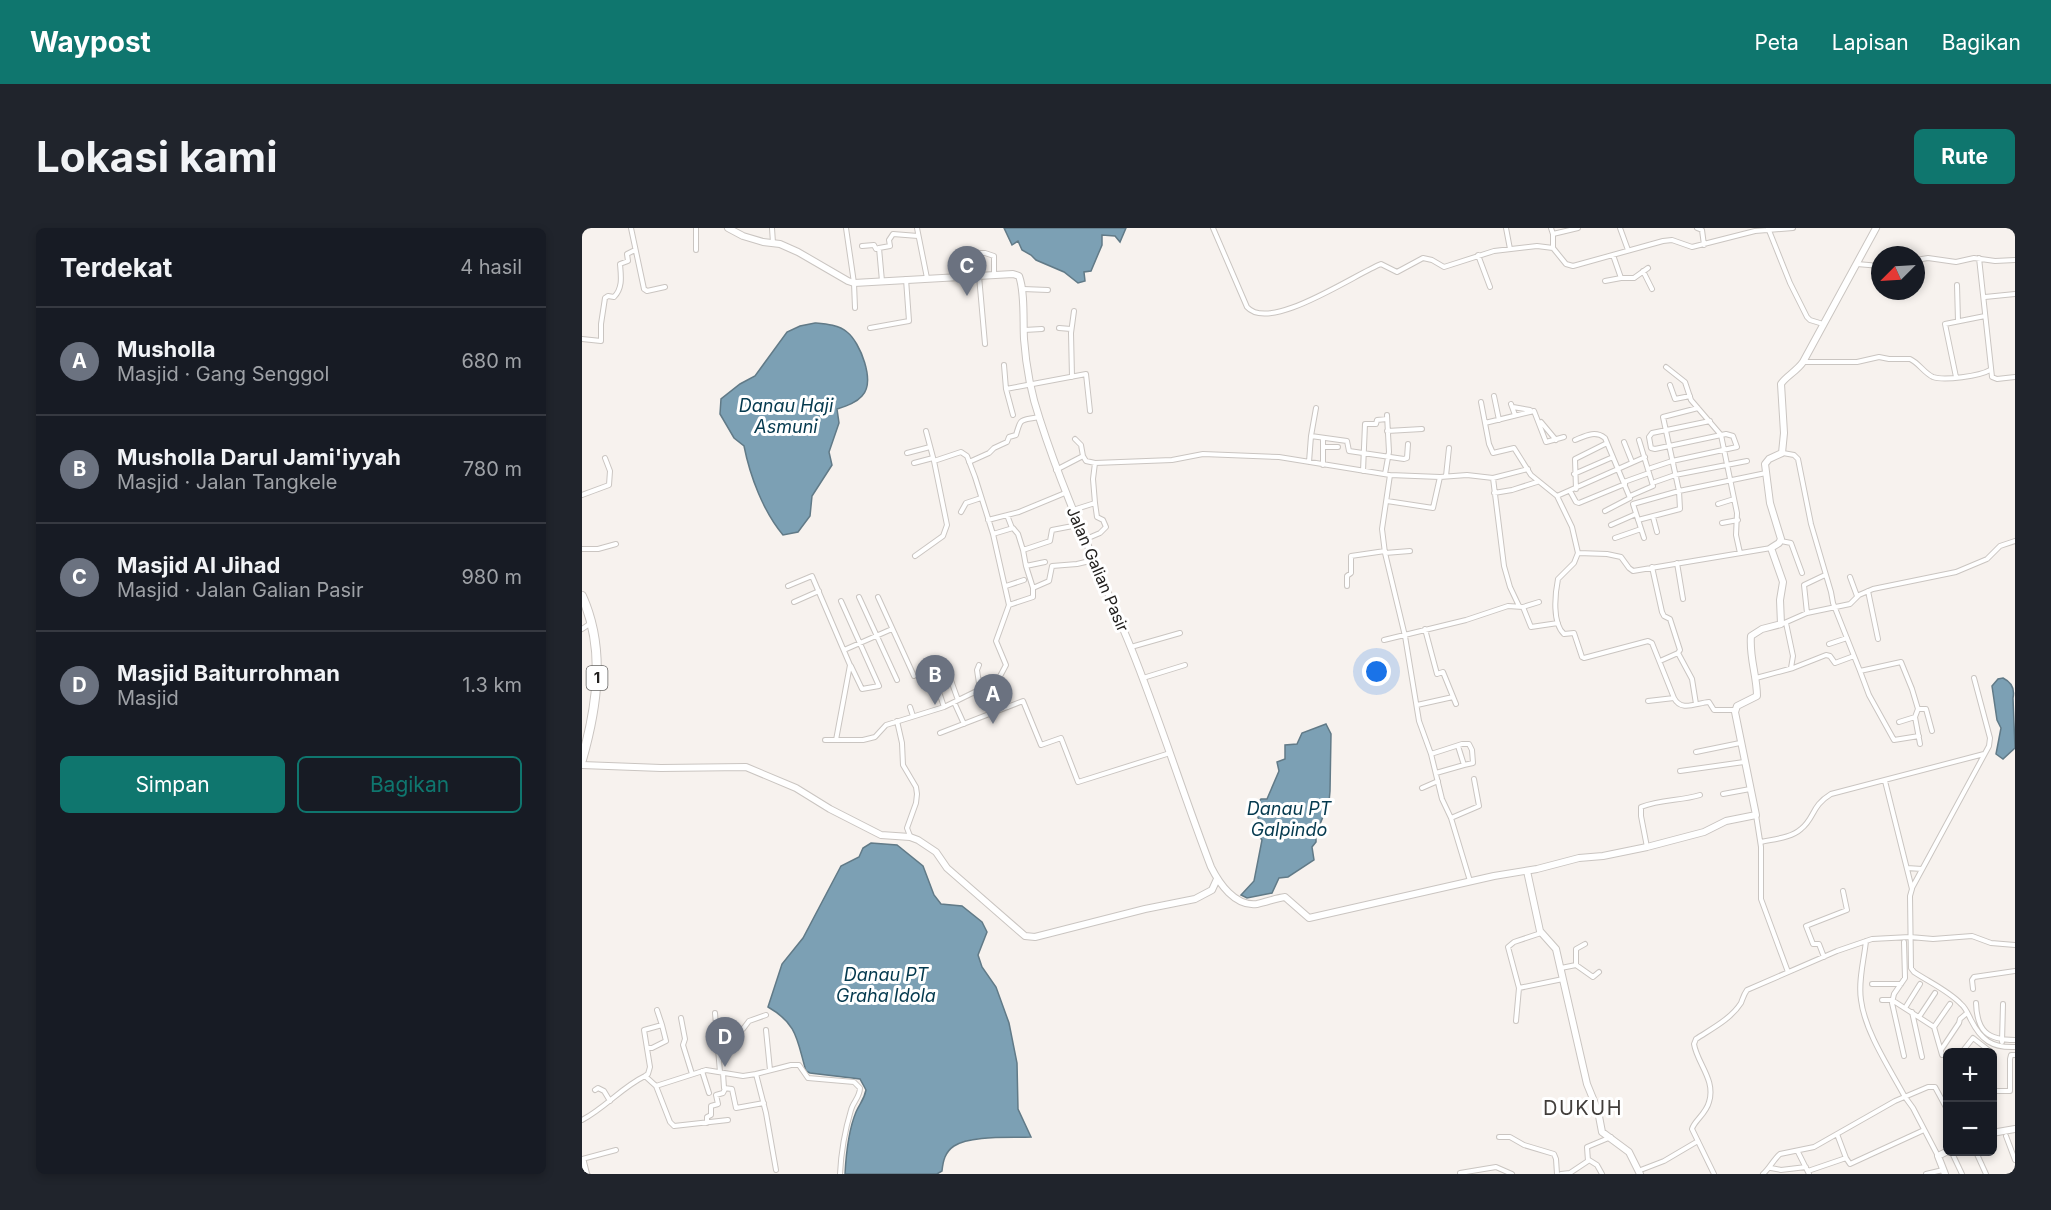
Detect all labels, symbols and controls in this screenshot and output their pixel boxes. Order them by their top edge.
text: Waypost [30,25,151,59]
text: Peta [1755,30,1799,55]
text: Lapisan [1832,30,1909,55]
text: Bagikan [1942,30,2021,55]
button: Rute [1914,129,2015,184]
text: Lokasi kami [36,131,278,182]
north arrow [1871,246,1925,300]
pin: C [948,247,986,296]
text: Terdekat [60,252,172,283]
text: 4 hasil [460,255,522,279]
text: Musholla [117,336,215,362]
text: A [72,349,87,373]
text: 680 m [461,349,522,373]
text: Masjid · Gang Senggol [117,362,329,386]
water label: Danau Haji Asmuni [739,395,834,437]
text: Musholla Darul Jami'iyyah [117,444,401,470]
text: B [73,457,86,481]
text: 780 m [463,457,522,481]
text: Masjid · Jalan Tangkele [117,470,337,494]
street label: Jalan Galian Pasir [1063,503,1133,635]
text: Masjid Al Jihad [117,552,280,578]
text: C [72,565,87,589]
text: 980 m [461,565,522,589]
text: Masjid · Jalan Galian Pasir [117,578,363,602]
pin: B [916,656,954,705]
your location [1362,657,1391,686]
text: Masjid Baiturrohman [117,660,340,686]
road number: 1 [586,666,608,690]
text: D [72,673,87,697]
text: 1.3 km [462,673,522,697]
pin: A [974,674,1012,724]
text: Masjid [117,686,179,710]
button: Simpan [60,756,285,813]
button: Bagikan [297,756,522,813]
water label: Danau PT Galpindo [1247,798,1333,840]
water label: Danau PT Graha Idola [836,964,936,1006]
pin: D [706,1018,744,1067]
map controls [1943,1048,1997,1156]
button: + [1943,1048,1997,1102]
district label: DUKUH [1543,1096,1623,1120]
button: − [1943,1102,1997,1156]

